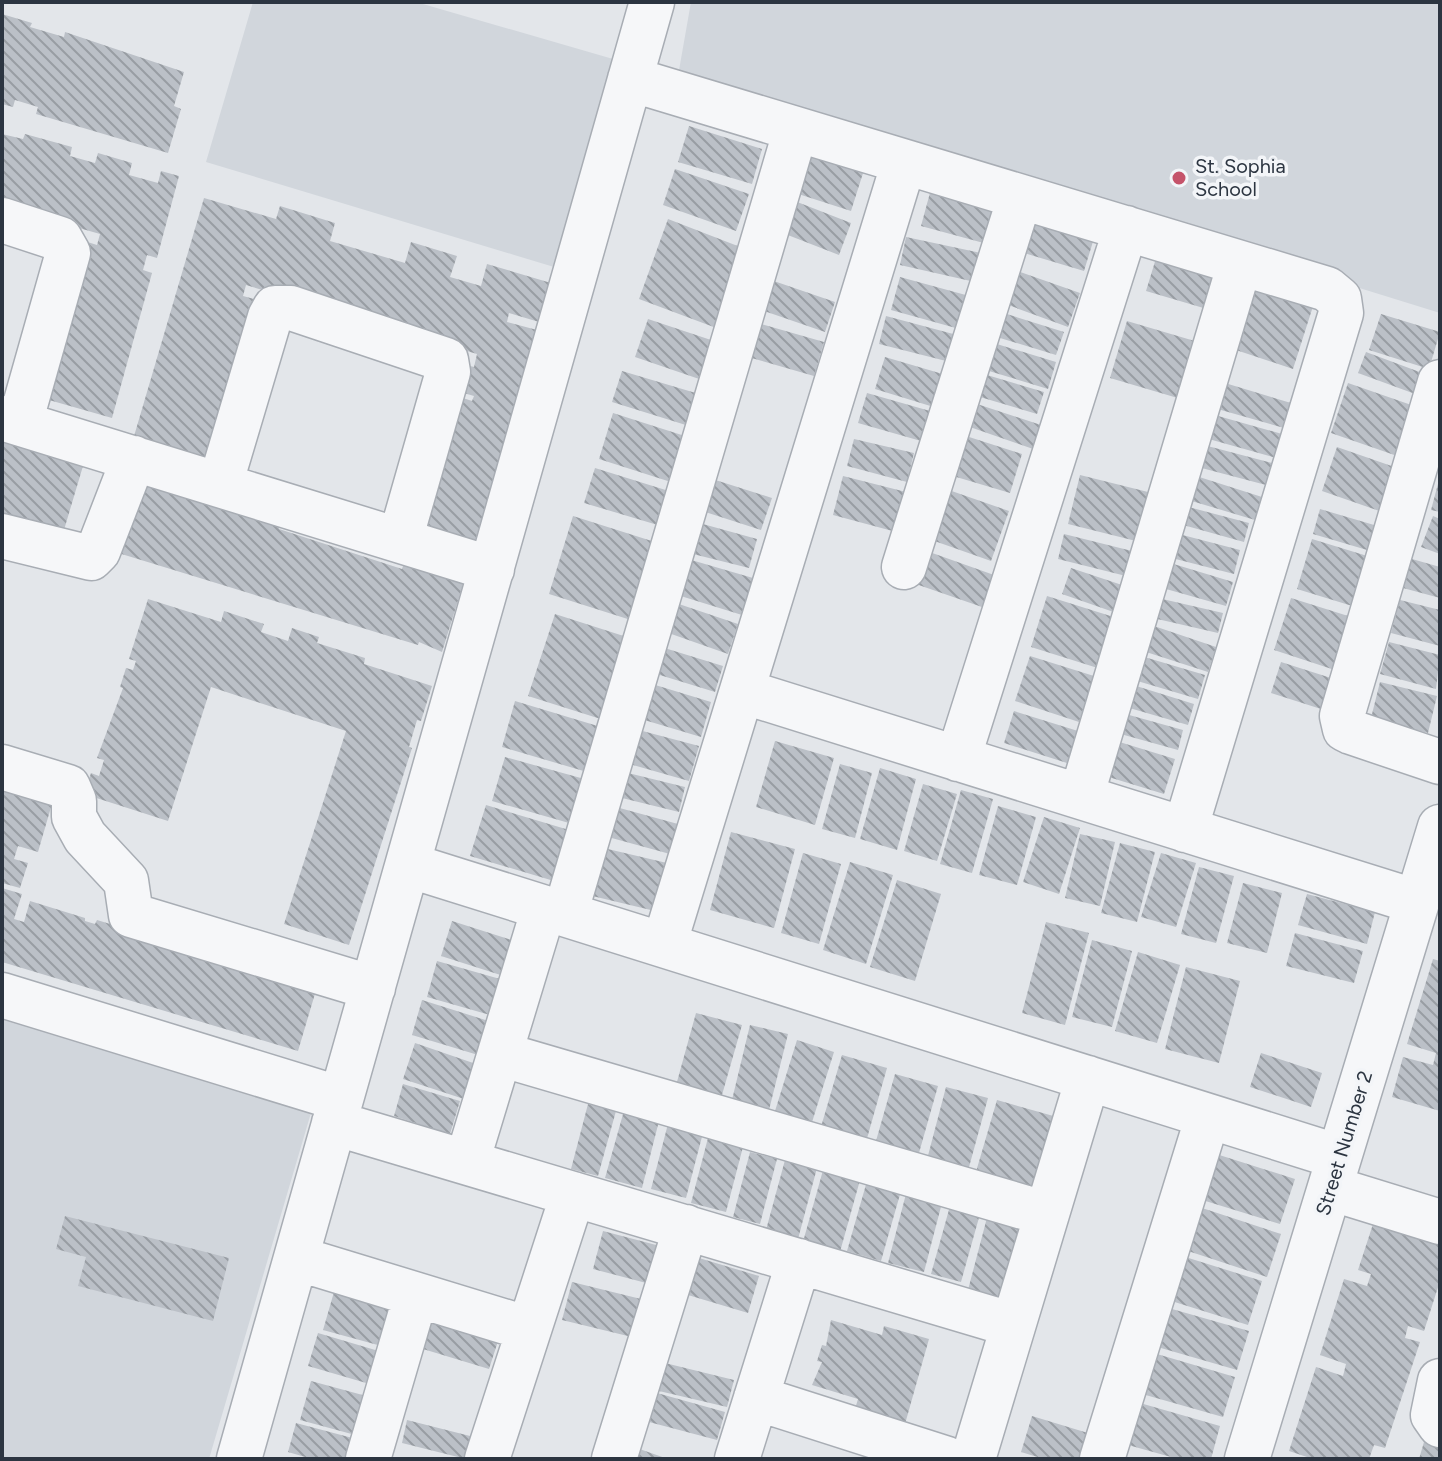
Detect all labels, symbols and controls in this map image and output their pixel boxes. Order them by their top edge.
place label: St. Sophia School [1195,154,1286,201]
marker: St. Sophia School [1170,169,1188,187]
street label: Street Number 2 [1311,1068,1377,1218]

